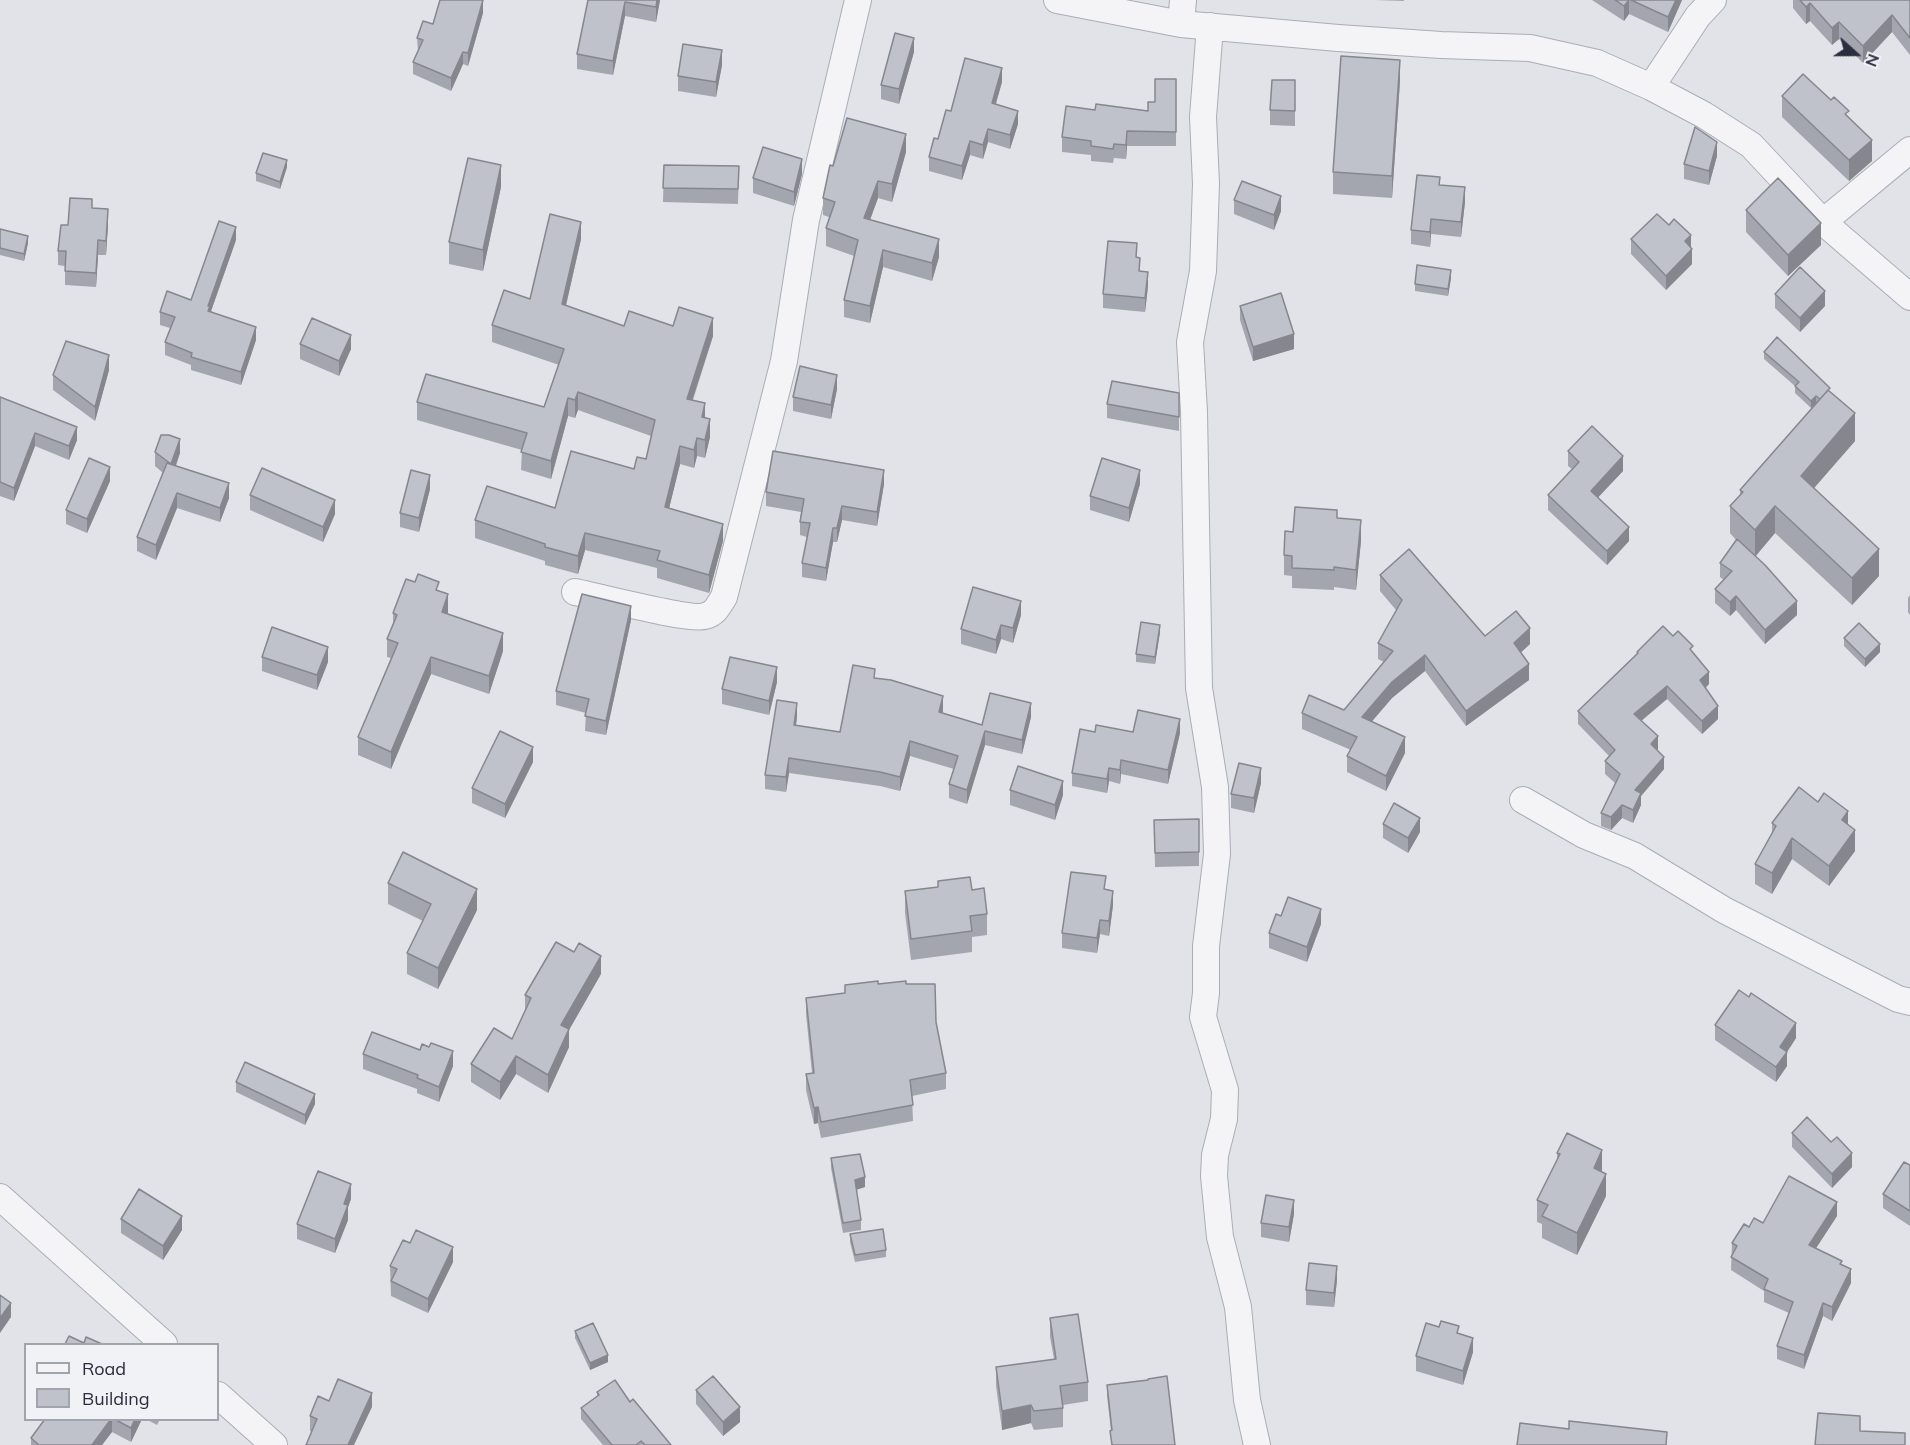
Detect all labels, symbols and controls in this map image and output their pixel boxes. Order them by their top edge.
north arrow [1826,24,1886,84]
text: N [1861,51,1884,70]
legend [24,1343,219,1421]
text: Road [82,1357,126,1380]
text: Building [82,1387,150,1410]

